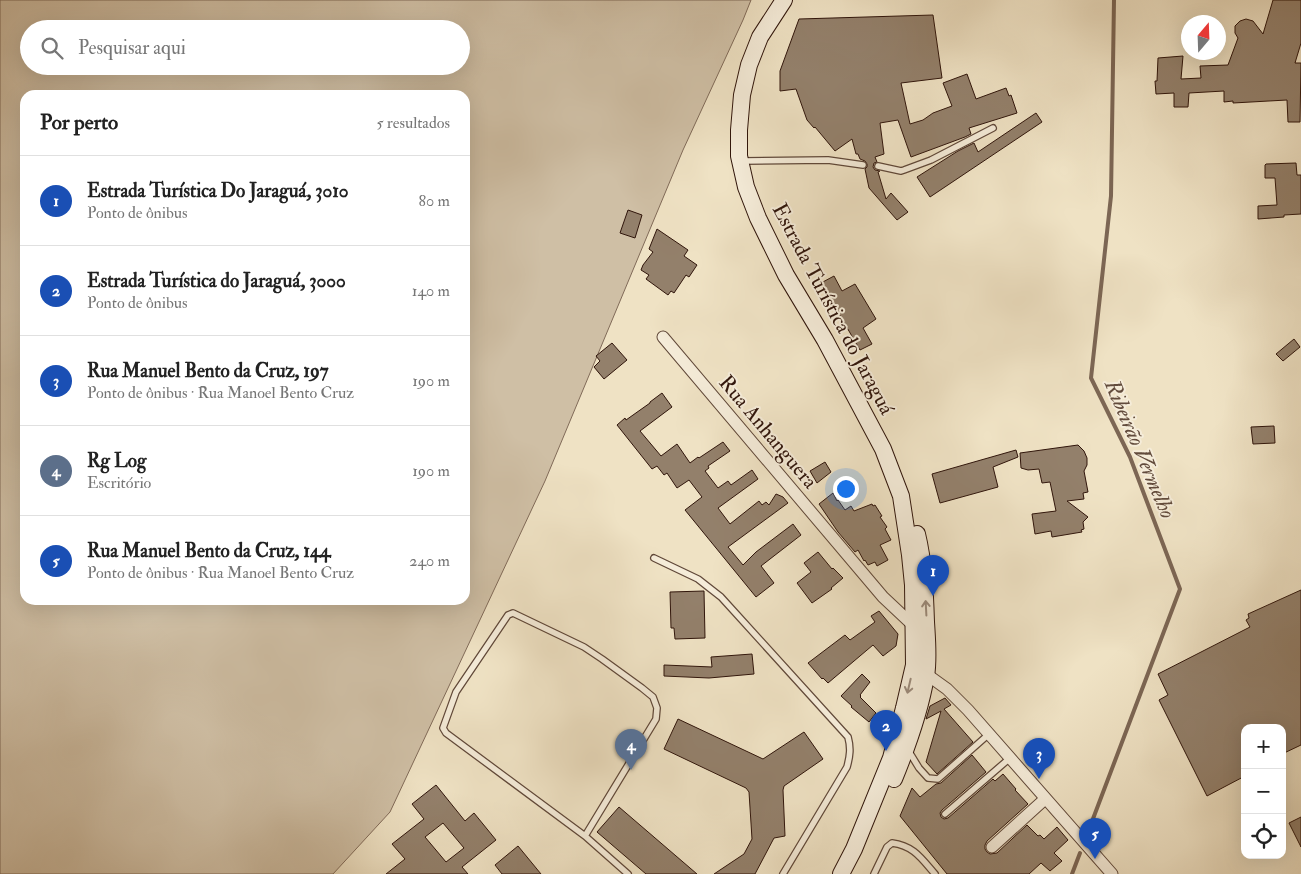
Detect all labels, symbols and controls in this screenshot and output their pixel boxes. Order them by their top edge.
north arrow [1181,15,1226,60]
search box [20,20,470,75]
icon: search [38,34,66,62]
text: Pesquisar aqui [78,36,186,60]
text: Por perto [40,109,118,136]
text: 5 resultados [376,113,450,133]
text: Estrada Turística Do Jaraguá, 3010 [87,179,349,203]
text: 1 [53,191,59,211]
text: 80 m [419,191,450,211]
street label: Estrada Turística do Jaraguá [766,199,900,420]
text: Ponto de ônibus [87,203,188,223]
text: Estrada Turística do Jaraguá, 3000 [87,269,346,293]
text: 2 [52,281,60,301]
text: 140 m [412,281,450,301]
text: Ponto de ônibus [87,293,188,313]
text: Rua Manuel Bento da Cruz, 197 [87,359,328,383]
street label: Rua Anhanguera [713,370,824,495]
text: 3 [53,371,59,391]
text: 190 m [412,371,450,391]
water label: Ribeirão Vermelho [1098,374,1182,523]
text: Ponto de ônibus · Rua Manoel Bento Cruz [87,383,354,403]
text: Rg Log [87,449,146,473]
text: 4 [52,461,60,481]
text: 190 m [412,461,450,481]
text: Escritório [87,473,151,493]
your location [833,476,859,502]
text: Rua Manuel Bento da Cruz, 144 [87,539,331,563]
text: 5 [52,551,60,571]
text: 240 m [409,551,450,571]
pin: 1 [917,555,949,596]
text: Ponto de ônibus · Rua Manoel Bento Cruz [87,563,354,583]
one-way arrow [921,600,930,616]
one-way arrow [904,678,913,694]
pin: 2 [870,710,902,751]
map controls [1241,724,1286,859]
button: + [1241,724,1286,769]
pin: 4 [615,729,647,770]
pin: 3 [1023,738,1055,779]
button: − [1241,769,1286,814]
button: locate [1241,814,1286,859]
pin: 5 [1079,818,1111,859]

